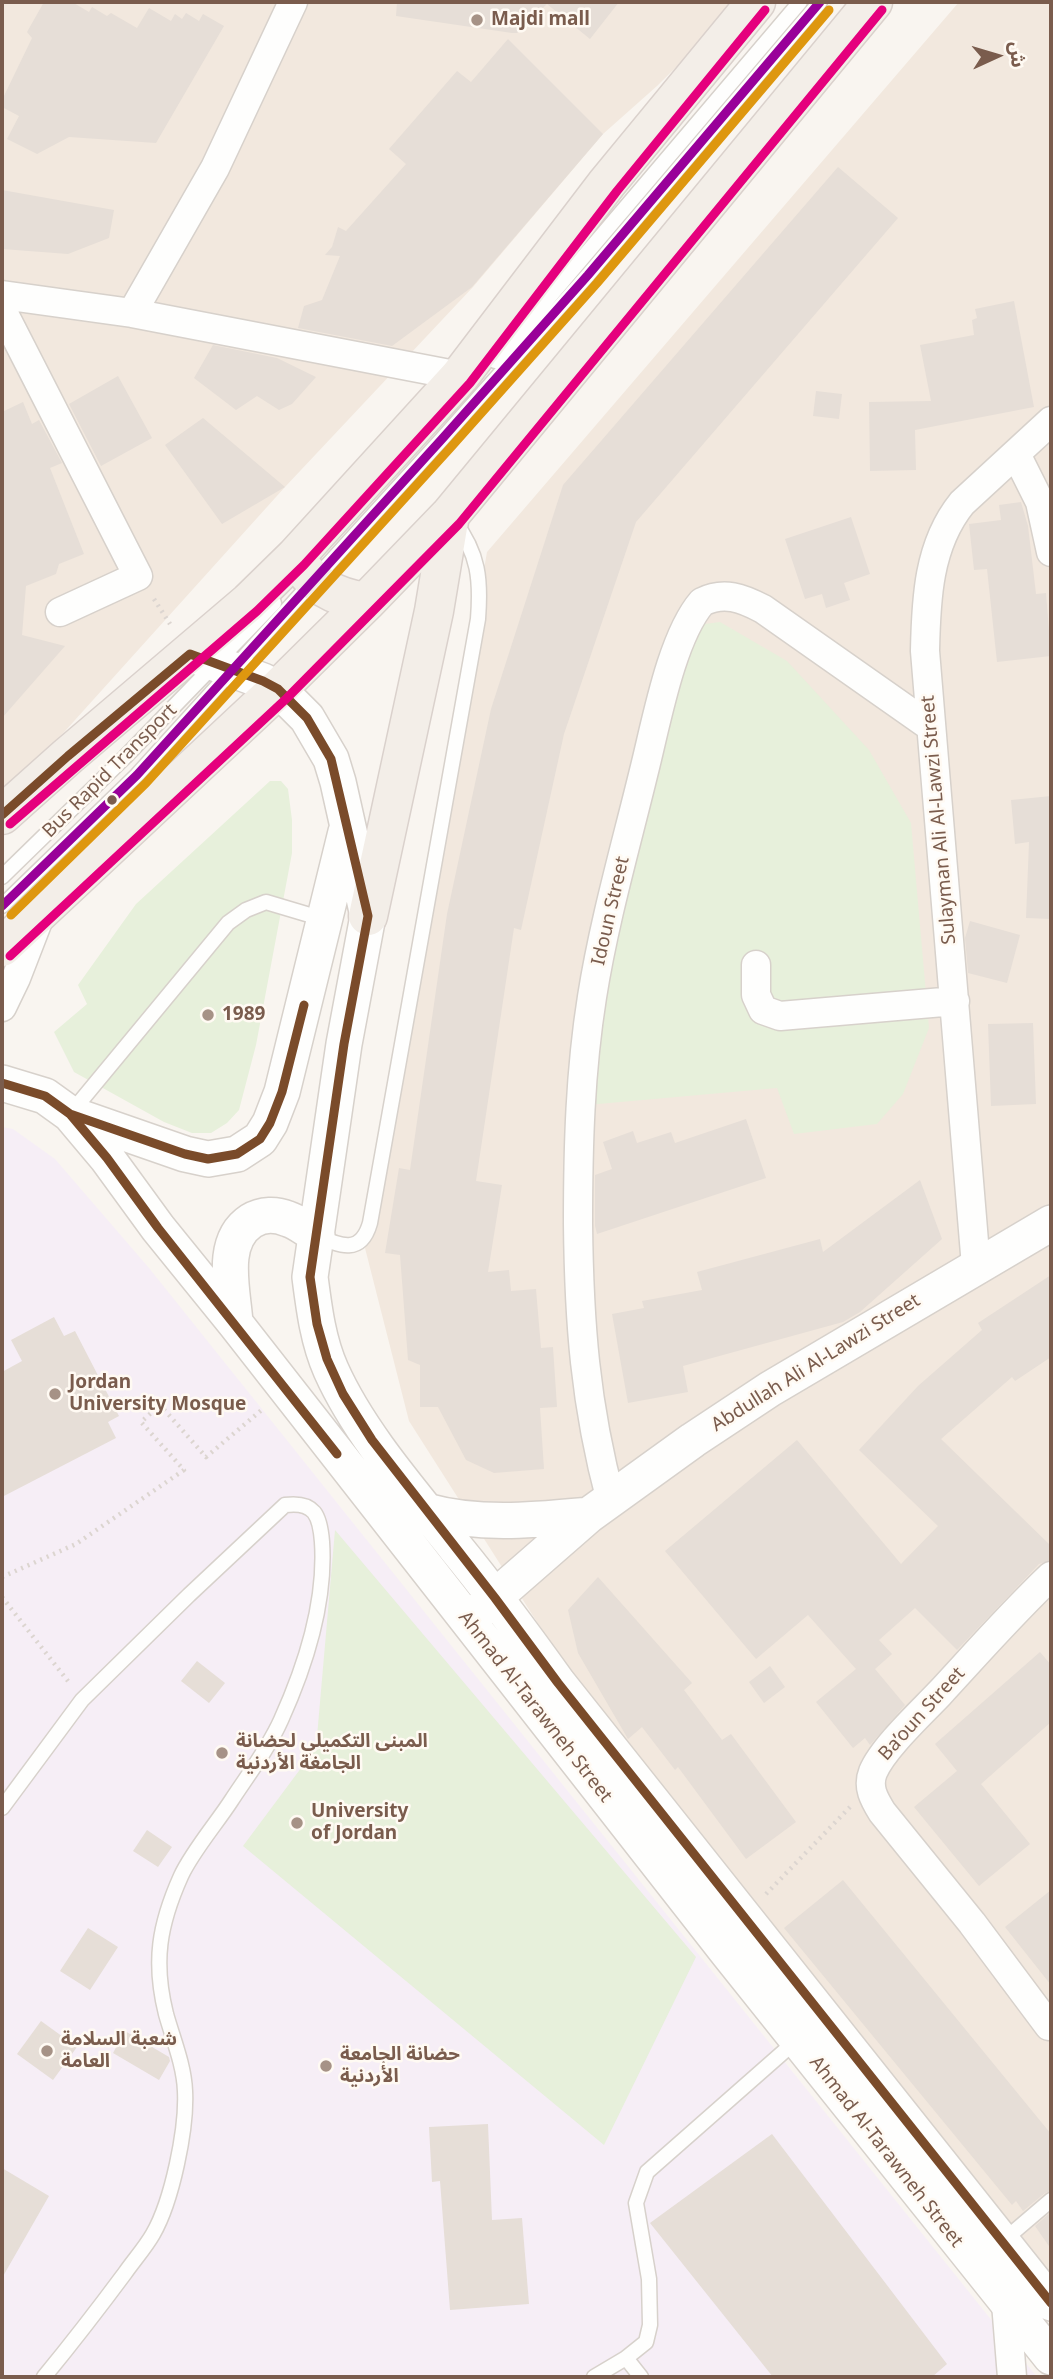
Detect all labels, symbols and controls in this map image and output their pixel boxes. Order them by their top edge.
place label: Majdi mall [491,9,590,31]
marker: Majdi mall [469,12,485,28]
north arrow [962,21,1032,91]
text: ش [1004,41,1032,68]
street label: Sulayman Ali Al-Lawzi Street [917,695,961,945]
street label: Bus Rapid Transport [38,699,182,843]
unlabelled marker [105,793,119,807]
street label: Idoun Street [587,854,635,968]
place label: 1989 [222,1004,265,1026]
marker: 1989 [200,1007,216,1023]
street label: Abdullah Ali Al-Lawzi Street [707,1289,925,1437]
place label: Jordan University Mosque [69,1372,246,1416]
marker: Jordan University Mosque [47,1386,63,1402]
street label: Ahmad Al-Tarawneh Street [453,1607,617,1807]
street label: Ba’oun Street [874,1663,970,1765]
place label: المبنى التكميلي لحضانة الجامغة الأردنية [236,1731,428,1775]
marker: المبنى التكميلي لحضانة الجامغة الأردنية [214,1745,230,1761]
place label: University of Jordan [311,1801,408,1845]
marker: University of Jordan [289,1815,305,1831]
place label: شعبة السلامة العامة [61,2029,177,2073]
marker: شعبة السلامة العامة [39,2043,55,2059]
place label: حضانة الجامعة الأردنية [340,2044,460,2088]
street label: Ahmad Al-Tarawneh Street [804,2052,968,2252]
marker: حضانة الجامعة الأردنية [318,2058,334,2074]

